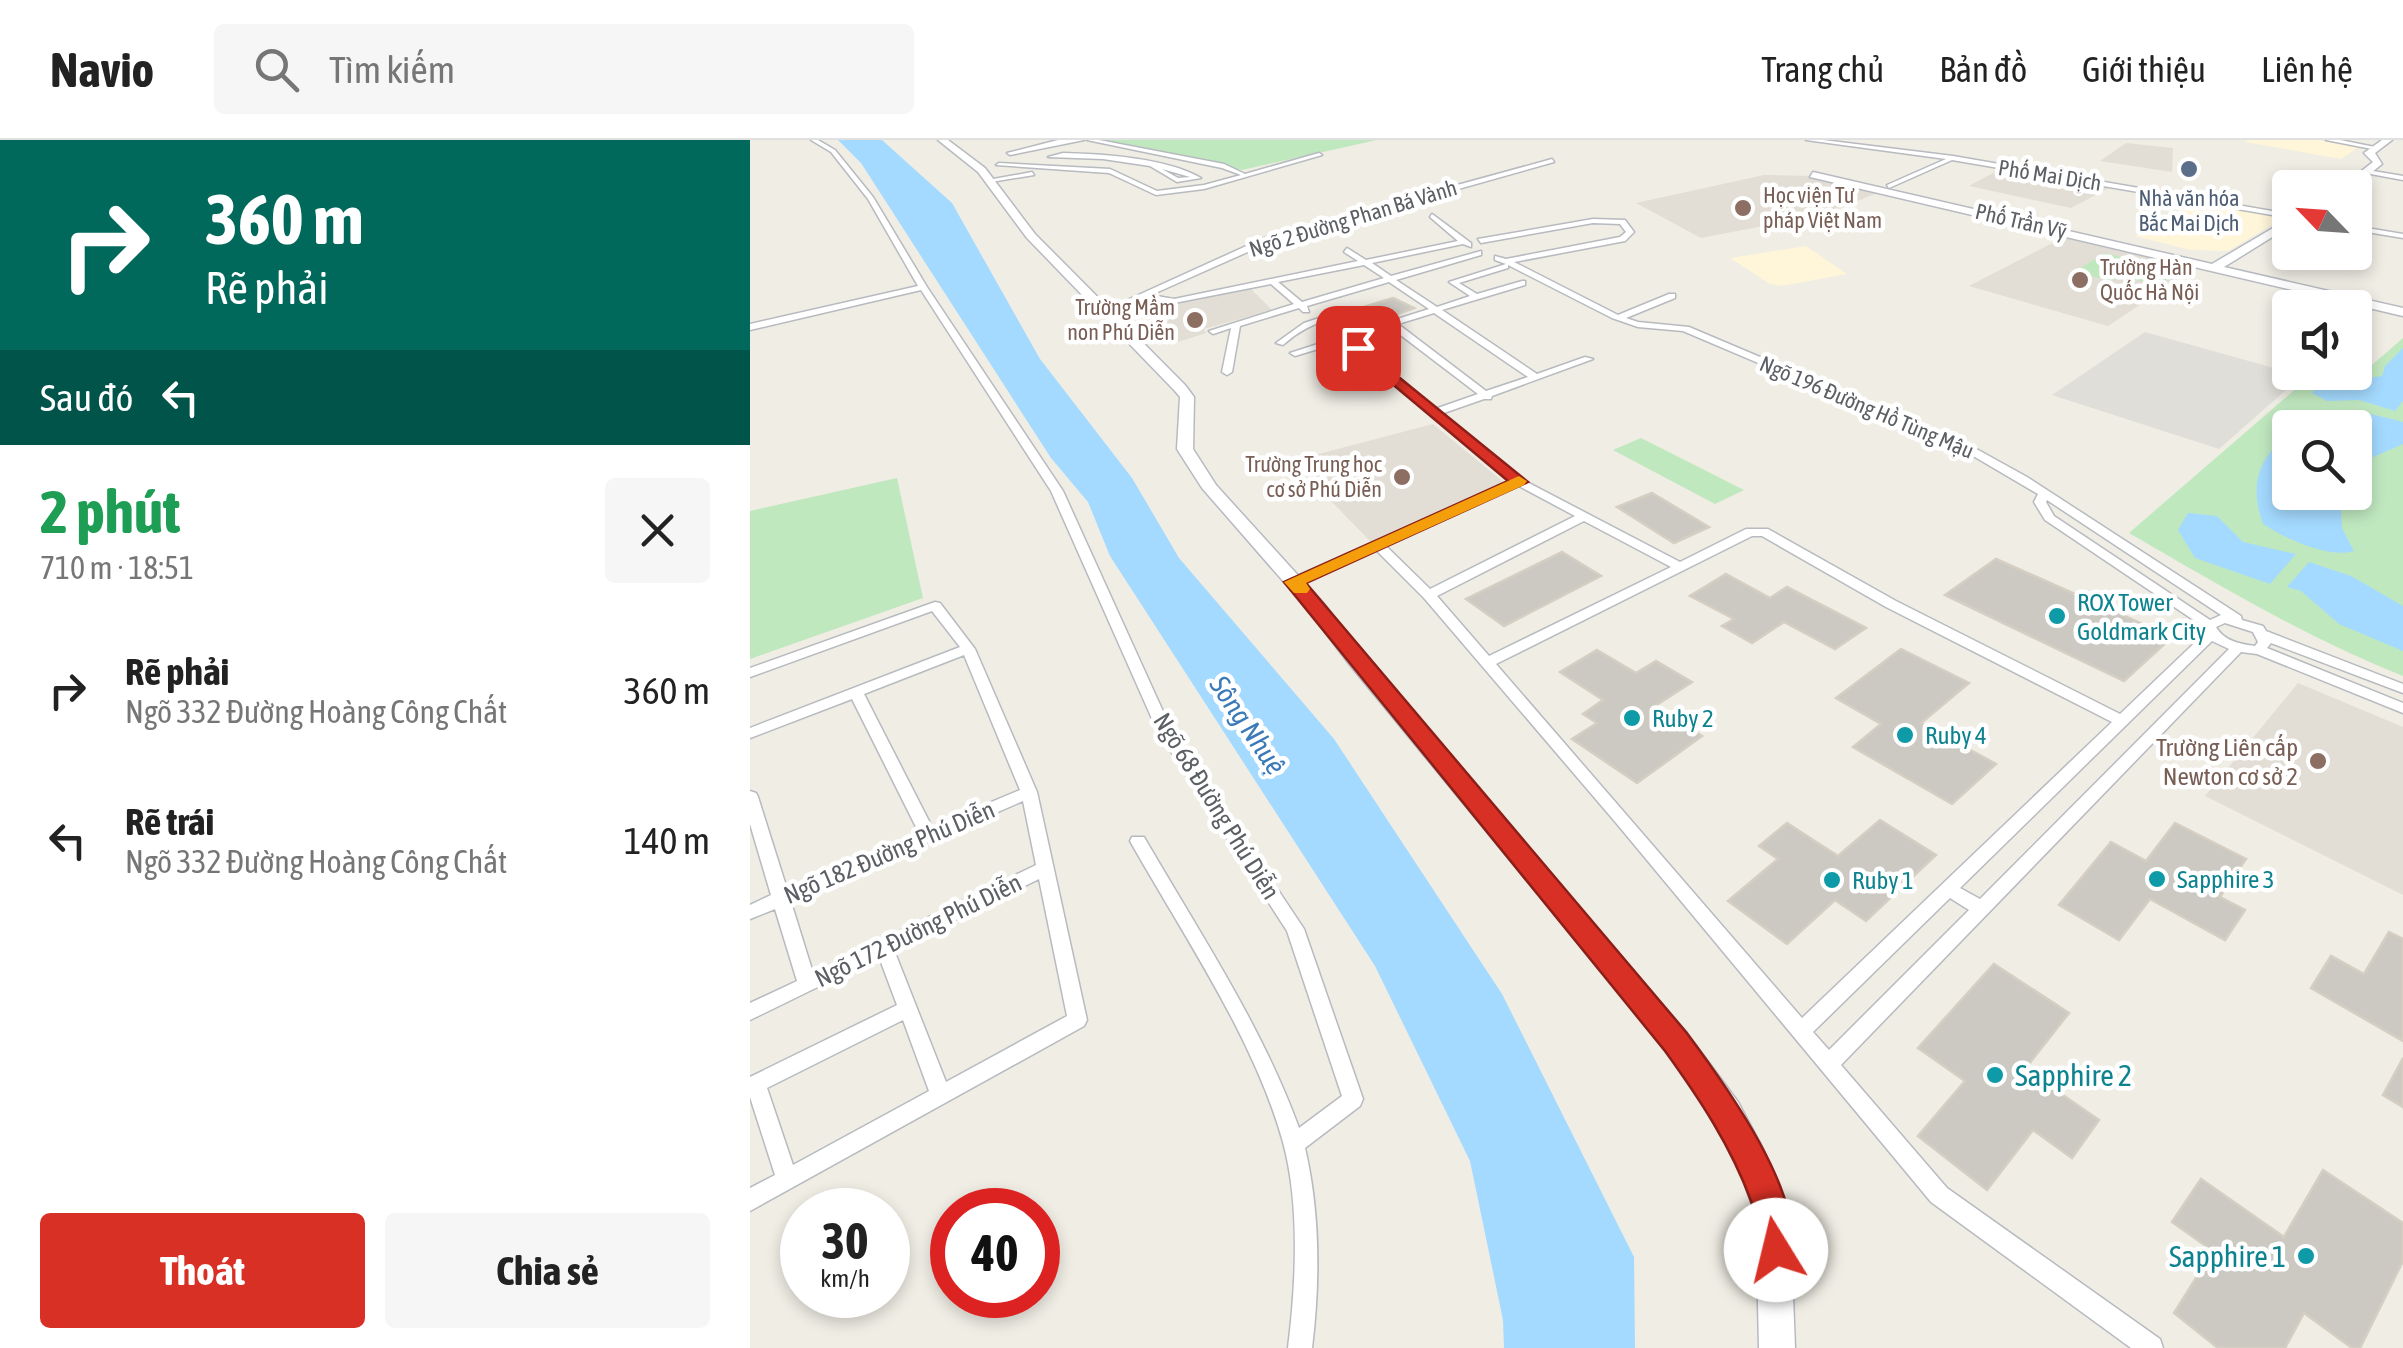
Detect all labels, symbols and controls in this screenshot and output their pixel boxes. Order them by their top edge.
search box [214,24,914,114]
text: Navio [50,42,154,97]
icon: search [249,42,304,97]
text: Tìm kiếm [329,48,455,91]
text: Trang chủ [1761,49,1884,89]
text: Bản đồ [1939,49,2027,89]
text: Giới thiệu [2082,49,2206,89]
text: Liên hệ [2261,49,2353,89]
street label: Phố Mai Dịch [1997,154,2103,196]
marker: Nhà văn hóa Bắc Mai Dịch [2178,158,2200,180]
north arrow [2272,170,2372,270]
map controls [2272,170,2372,510]
street label: Ngõ 2 Đường Phan Bá Vành [1246,174,1460,262]
text: 360 m [205,179,364,259]
icon: right [40,180,170,310]
place label: Học viện Tư pháp Việt Nam [1763,182,1882,233]
place label: Nhà văn hóa Bắc Mai Dịch [2138,185,2240,236]
marker: Học viện Tư pháp Việt Nam [1732,197,1754,219]
street label: Phố Trần Vỹ [1973,198,2069,244]
place label: Trường Hàn Quốc Hà Nội [2100,254,2199,305]
text: Rẽ phải [205,262,329,314]
marker: Trường Hàn Quốc Hà Nội [2069,269,2091,291]
button: sound [2272,290,2372,390]
place label: Trường Mầm non Phú Diễn [1067,294,1175,345]
pin [1316,306,1401,391]
marker: Trường Mầm non Phú Diễn [1184,309,1206,331]
icon: arrive [1331,321,1386,376]
street label: Ngõ 196 Đường Hồ Tùng Mậu [1756,350,1978,464]
icon: left [153,370,208,425]
text: Sau đó [40,376,133,419]
button: search [2272,410,2372,510]
place label: Trường Trung học cơ sở Phú Diễn [1245,451,1383,502]
marker: Trường Trung học cơ sở Phú Diễn [1391,466,1413,488]
text: 2 phút [40,477,180,546]
button: close [605,478,710,583]
text: 710 m · 18:51 [40,549,194,586]
place label: ROX Tower Goldmark City [2077,588,2206,645]
marker: ROX Tower Goldmark City [2046,605,2068,627]
text: Rẽ phải [125,650,229,693]
icon: right [40,663,95,718]
text: 360 m [624,669,710,712]
water label: Sông Nhuệ [1203,669,1293,780]
text: Ngõ 332 Đường Hoàng Công Chất [125,693,507,730]
place label: Ruby 2 [1652,704,1714,732]
marker: Ruby 2 [1621,707,1643,729]
street label: Ngõ 68 Đường Phú Diễn [1148,708,1286,904]
place label: Ruby 4 [1925,721,1987,749]
marker: Ruby 4 [1894,724,1916,746]
place label: Trường Liên cấp Newton cơ sở 2 [2156,733,2298,790]
marker: Trường Liên cấp Newton cơ sở 2 [2307,750,2329,772]
street label: Ngõ 182 Đường Phú Diễn [779,795,999,909]
text: Rẽ trái [125,800,214,843]
icon: left [40,813,95,868]
text: 140 m [624,819,710,862]
text: Ngõ 332 Đường Hoàng Công Chất [125,843,507,880]
place label: Sapphire 3 [2177,865,2275,893]
place label: Ruby 1 [1852,866,1914,894]
street label: Ngõ 172 Đường Phú Diễn [810,868,1026,992]
marker: Sapphire 3 [2146,868,2168,890]
marker: Ruby 1 [1821,869,1843,891]
place label: Sapphire 2 [2015,1058,2132,1092]
marker: Sapphire 2 [1984,1064,2006,1086]
speed limit sign: 40 [930,1188,1060,1318]
position arrow [1724,1198,1828,1302]
text: 30 [821,1212,868,1270]
button: Thoát [40,1213,365,1328]
button: Chia sẻ [385,1213,710,1328]
place label: Sapphire 1 [2169,1239,2286,1273]
marker: Sapphire 1 [2295,1245,2317,1267]
text: km/h [820,1264,870,1292]

